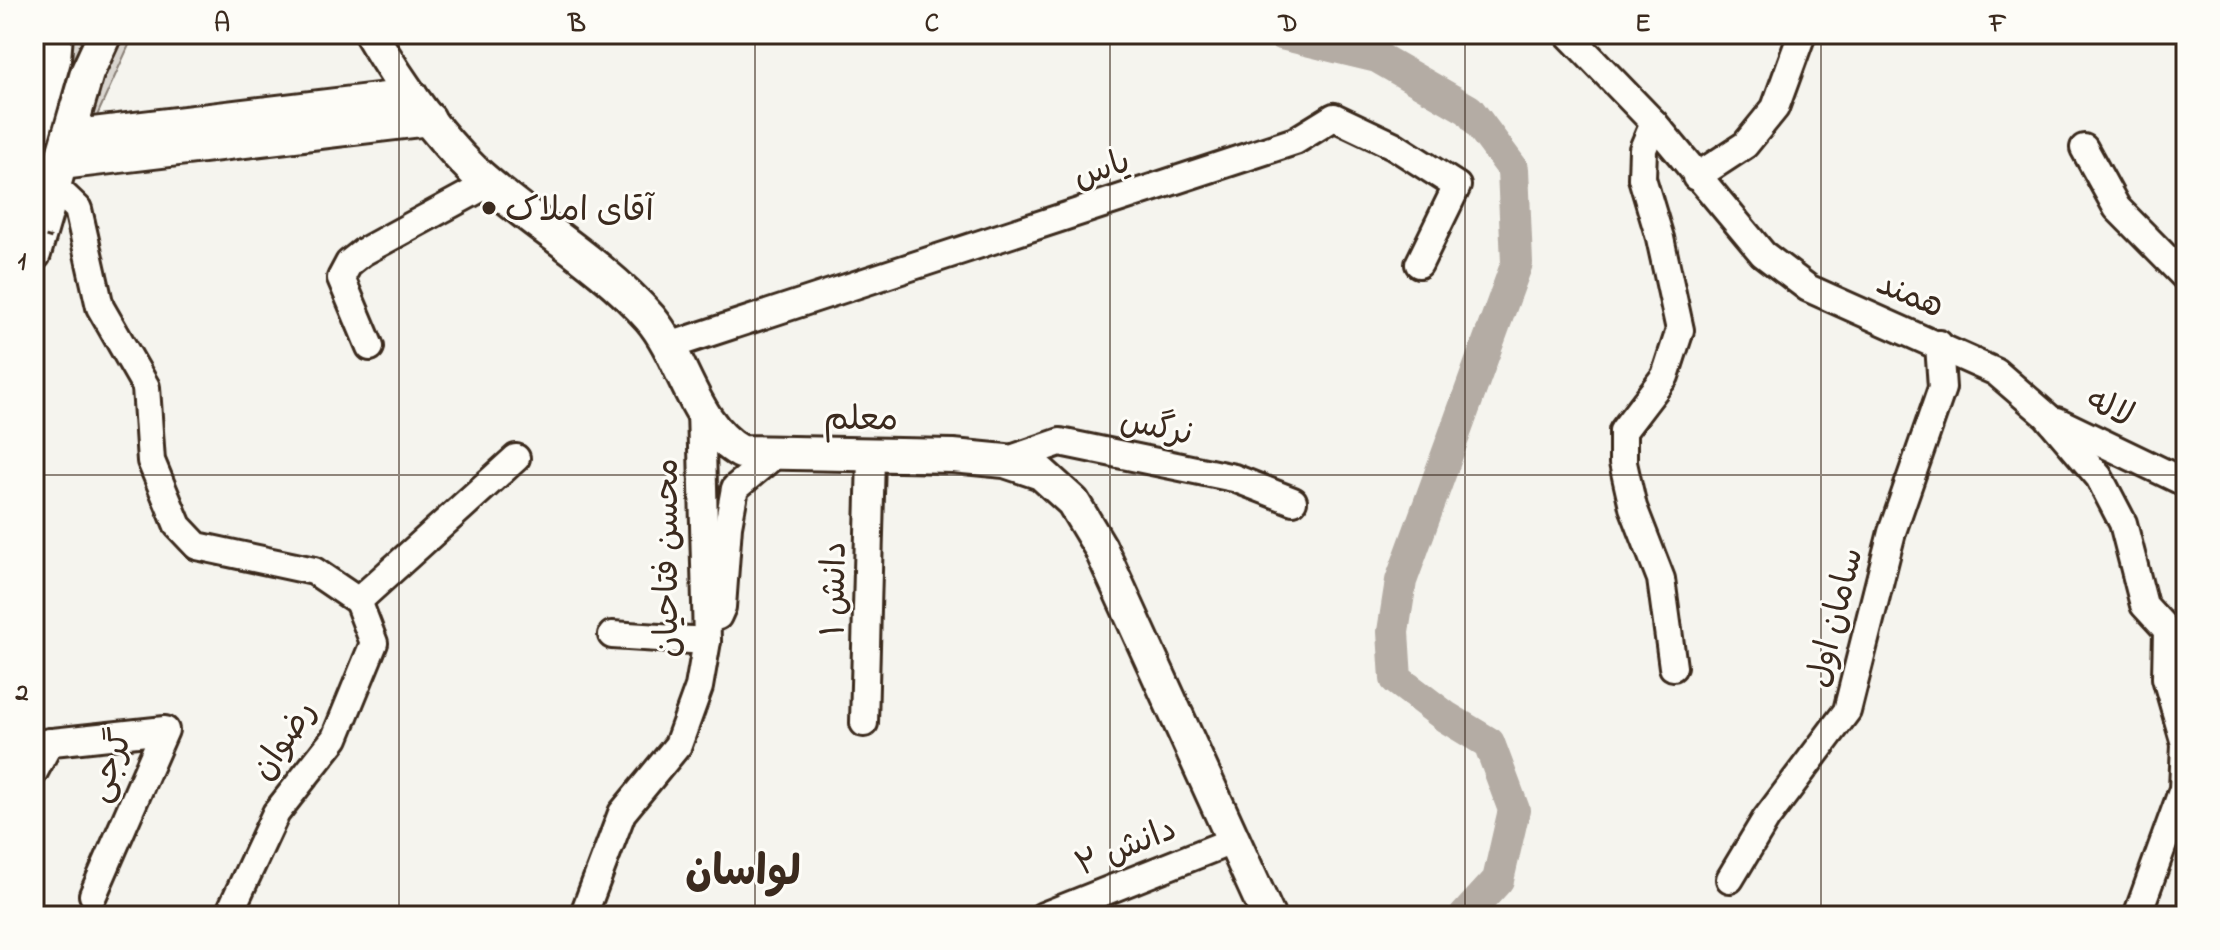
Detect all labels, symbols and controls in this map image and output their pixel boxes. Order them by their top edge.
text: A [214,6,230,44]
text: B [567,6,586,44]
text: C [925,6,939,44]
text: D [1277,6,1298,44]
text: E [1635,6,1651,44]
text: F [1988,6,2007,44]
street label: یاس [1067,138,1137,203]
place label: آقای املاک [505,187,656,237]
marker: آقای املاک [480,199,498,217]
text: 1 [18,244,27,282]
street label: همند [1868,260,1951,333]
street label: لاله [2077,377,2142,443]
street label: معلم [823,395,899,447]
street label: نرگس [1115,397,1197,461]
street label: محسن فتاحیان [644,458,694,658]
street label: دانش ۱ [810,541,862,637]
street label: سامان اول [1795,543,1878,693]
text: 2 [15,675,29,713]
street label: رضوان [240,691,330,791]
street label: گرجی [75,723,148,810]
street label: دانش ۲ [1068,806,1185,892]
district label: لواسان [685,843,801,904]

